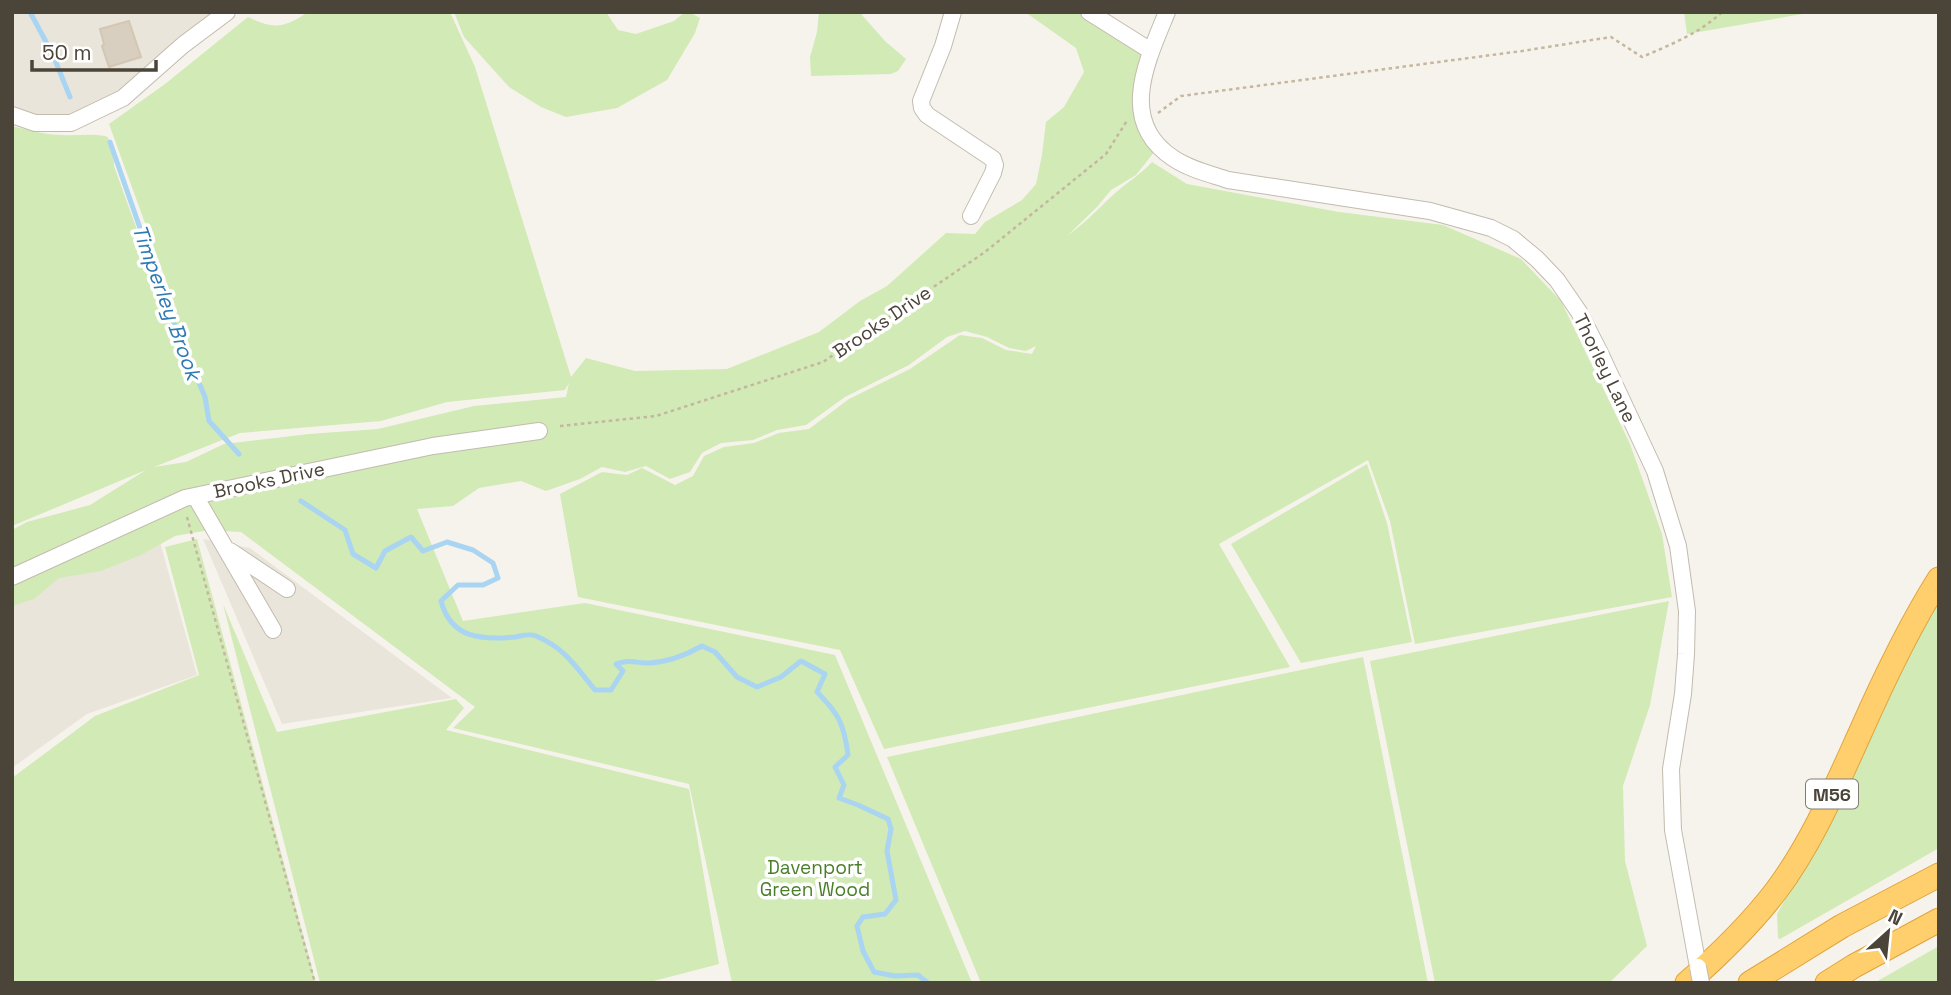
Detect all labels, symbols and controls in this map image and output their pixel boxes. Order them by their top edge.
scale bar [32,28,156,72]
text: 50 m [42,39,92,66]
water label: Timperley Brook [126,220,209,386]
street label: Brooks Drive [828,280,936,364]
street label: Thorley Lane [1568,309,1642,427]
street label: Brooks Drive [211,456,327,504]
road number: M56 [1806,780,1858,808]
park label: Davenport Green Wood [760,855,870,902]
north arrow [1853,897,1923,967]
text: N [1884,903,1907,931]

